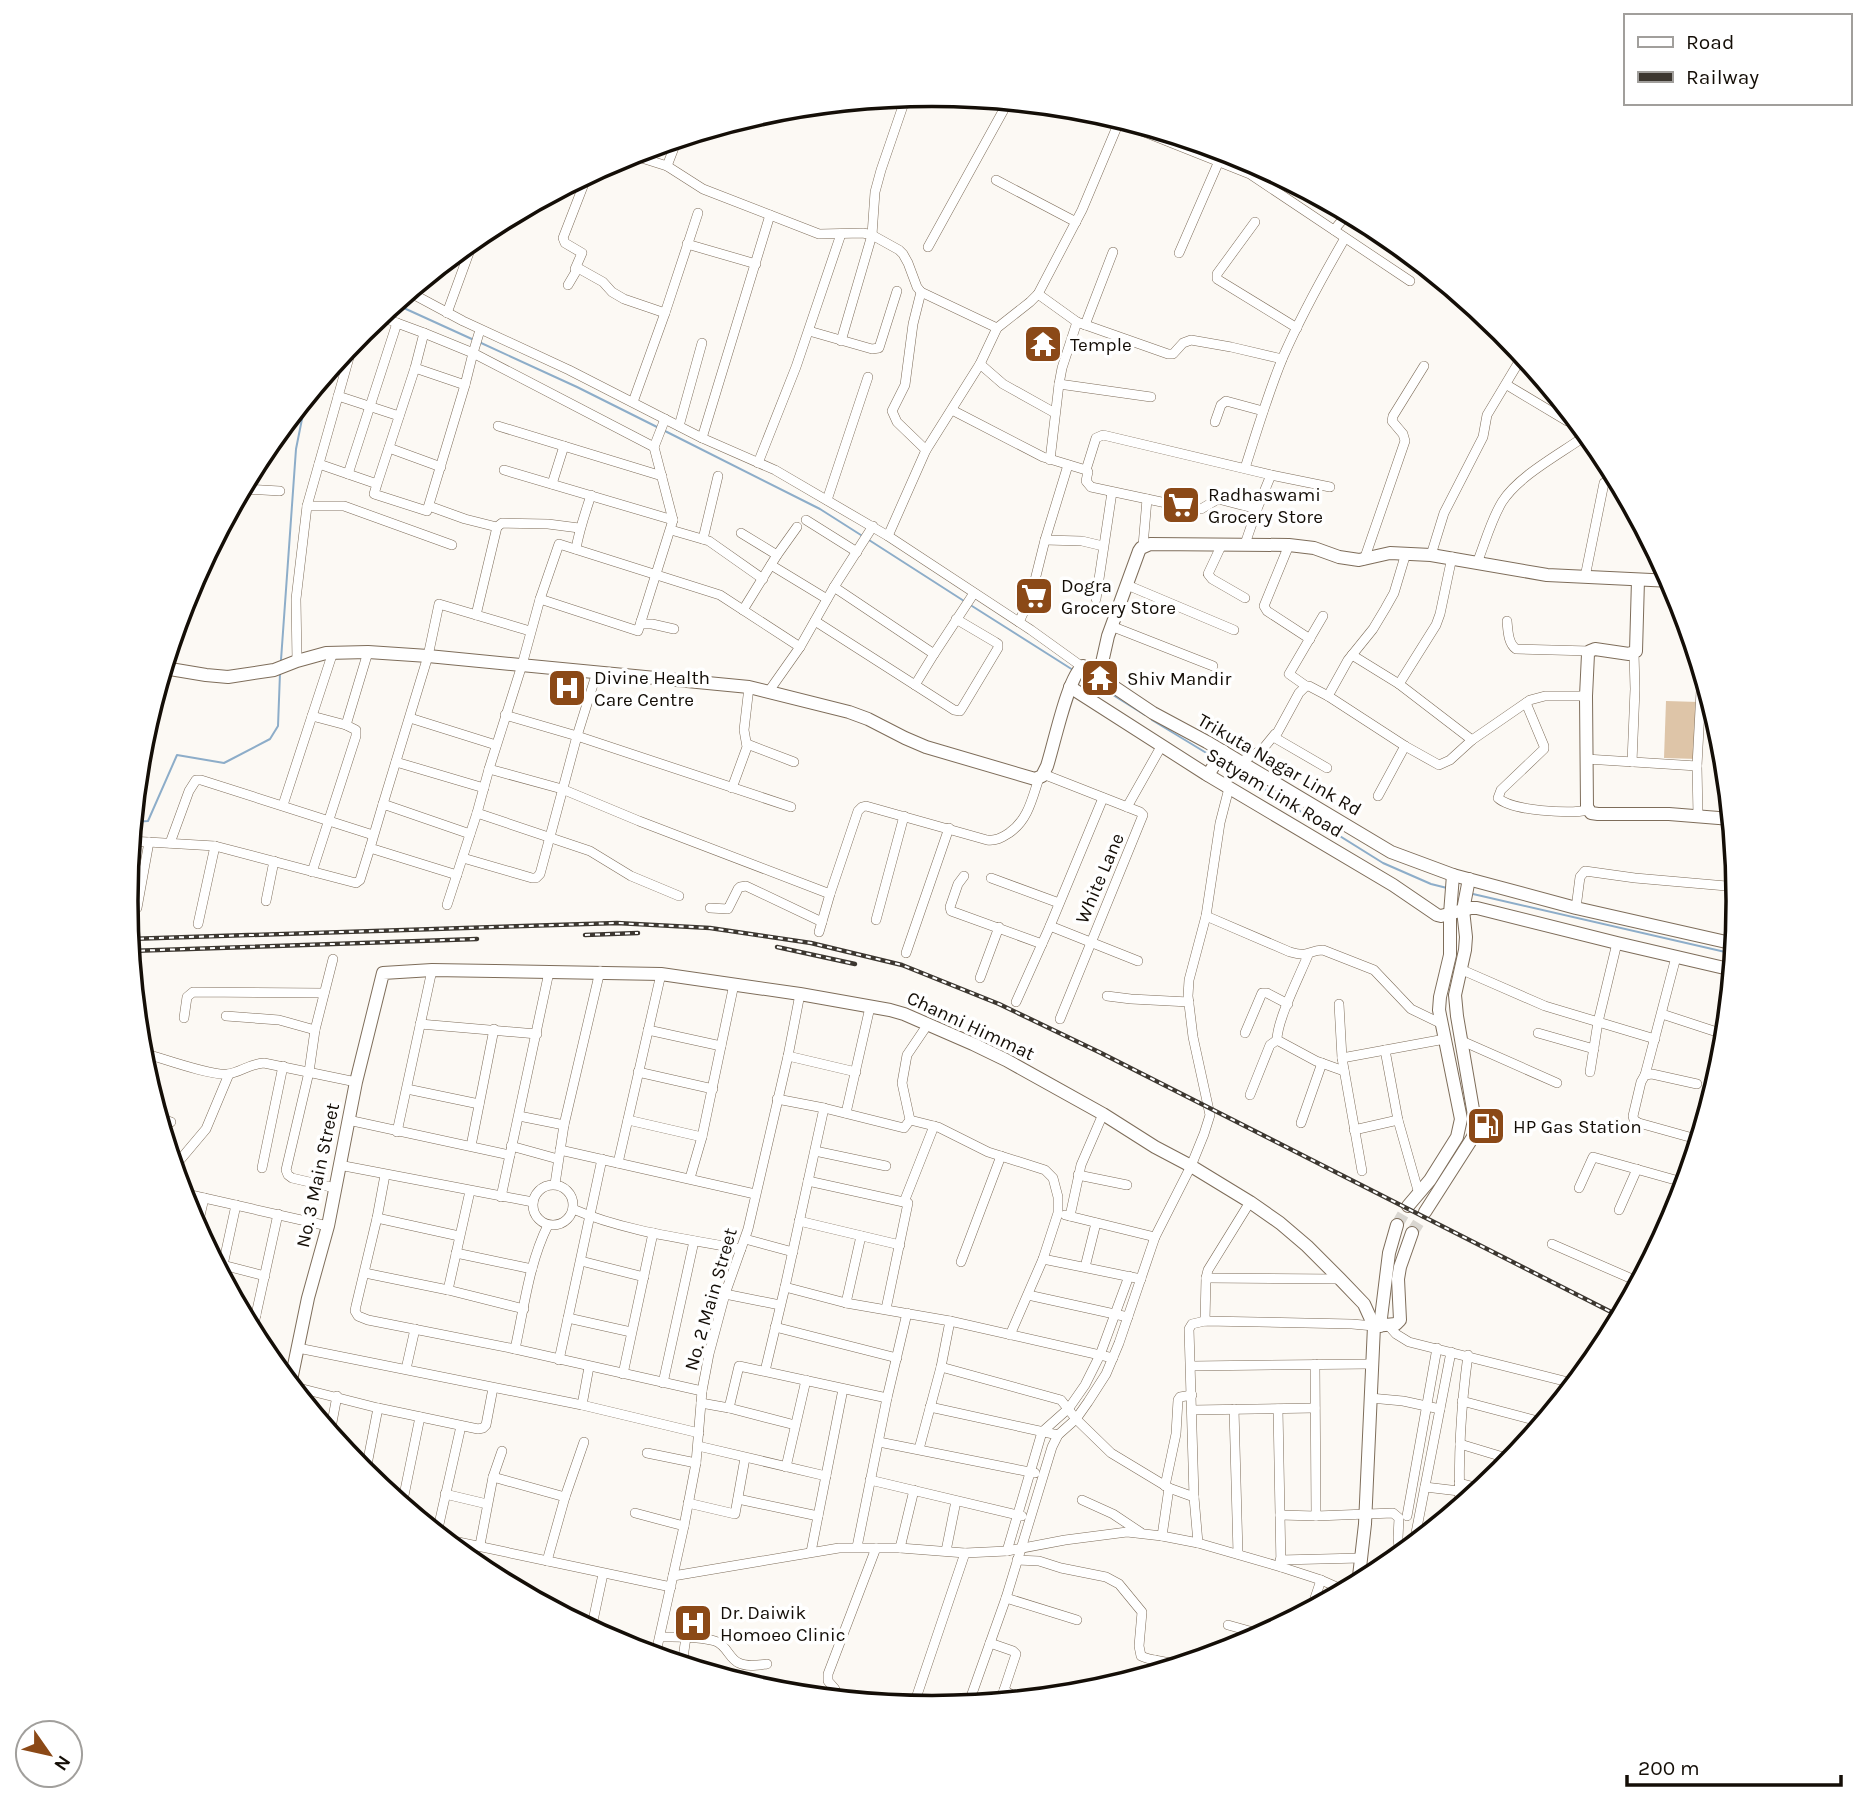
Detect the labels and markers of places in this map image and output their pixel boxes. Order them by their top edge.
temple icon: Temple [1022,323,1064,365]
place label: Temple [1070,334,1132,356]
supermarket icon: Radhaswami Grocery Store [1160,484,1202,526]
place label: Radhaswami Grocery Store [1208,484,1323,528]
supermarket icon: Dogra Grocery Store [1013,575,1055,617]
place label: Dogra Grocery Store [1061,575,1176,619]
temple icon: Shiv Mandir [1079,657,1121,699]
hospital icon: Divine Health Care Centre [546,667,588,709]
place label: Divine Health Care Centre [594,667,710,711]
place label: Shiv Mandir [1127,668,1232,690]
fuel station icon: HP Gas Station [1465,1105,1507,1147]
place label: HP Gas Station [1513,1116,1642,1138]
hospital icon: Dr. Daiwik Homoeo Clinic [672,1602,714,1644]
place label: Dr. Daiwik Homoeo Clinic [720,1602,845,1646]

